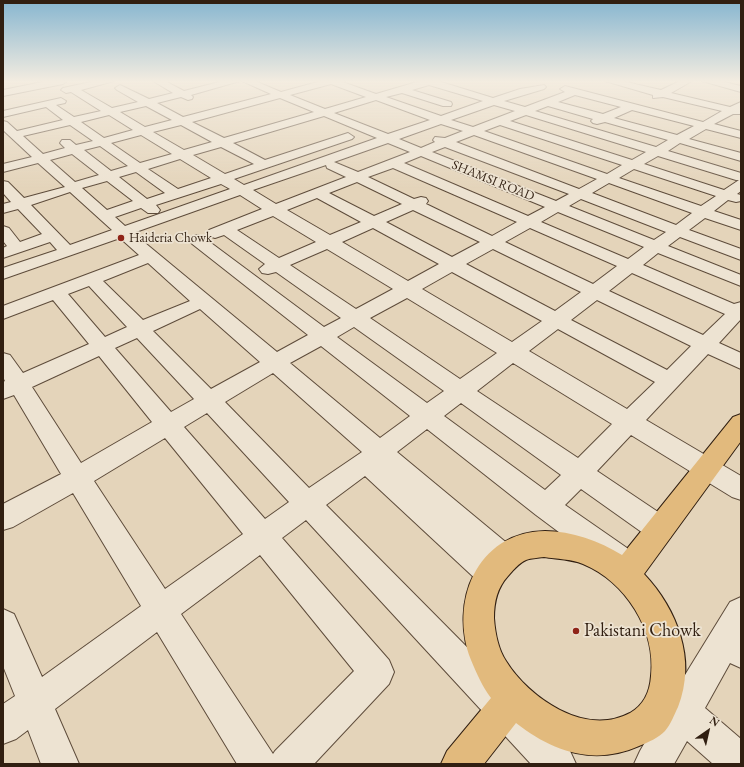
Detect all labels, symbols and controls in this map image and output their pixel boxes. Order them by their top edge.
street label: SHAMSI ROAD [449,157,537,205]
place label: Haideria Chowk [129,230,212,246]
marker: Haideria Chowk [116,233,126,243]
place label: Pakistani Chowk [584,620,701,642]
marker: Pakistani Chowk [571,626,581,636]
north arrow [688,711,728,751]
text: N [707,713,722,729]

